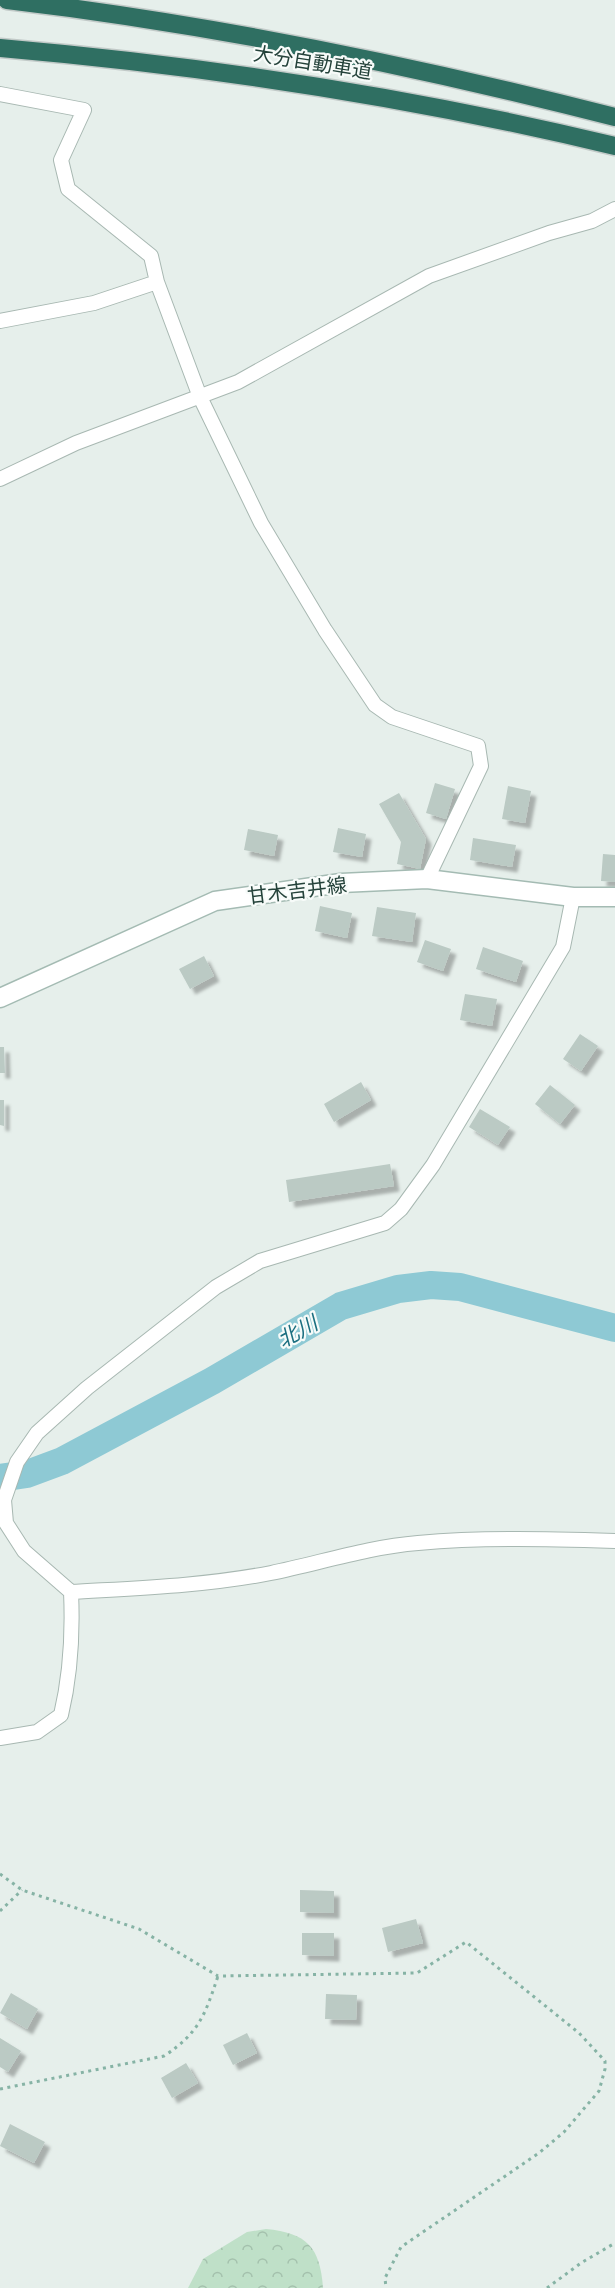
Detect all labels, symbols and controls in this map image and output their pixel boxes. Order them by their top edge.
street label: 大分自動車道 [252,39,374,85]
street label: 甘木吉井線 [246,871,348,909]
water label: 北川 [272,1308,324,1353]

